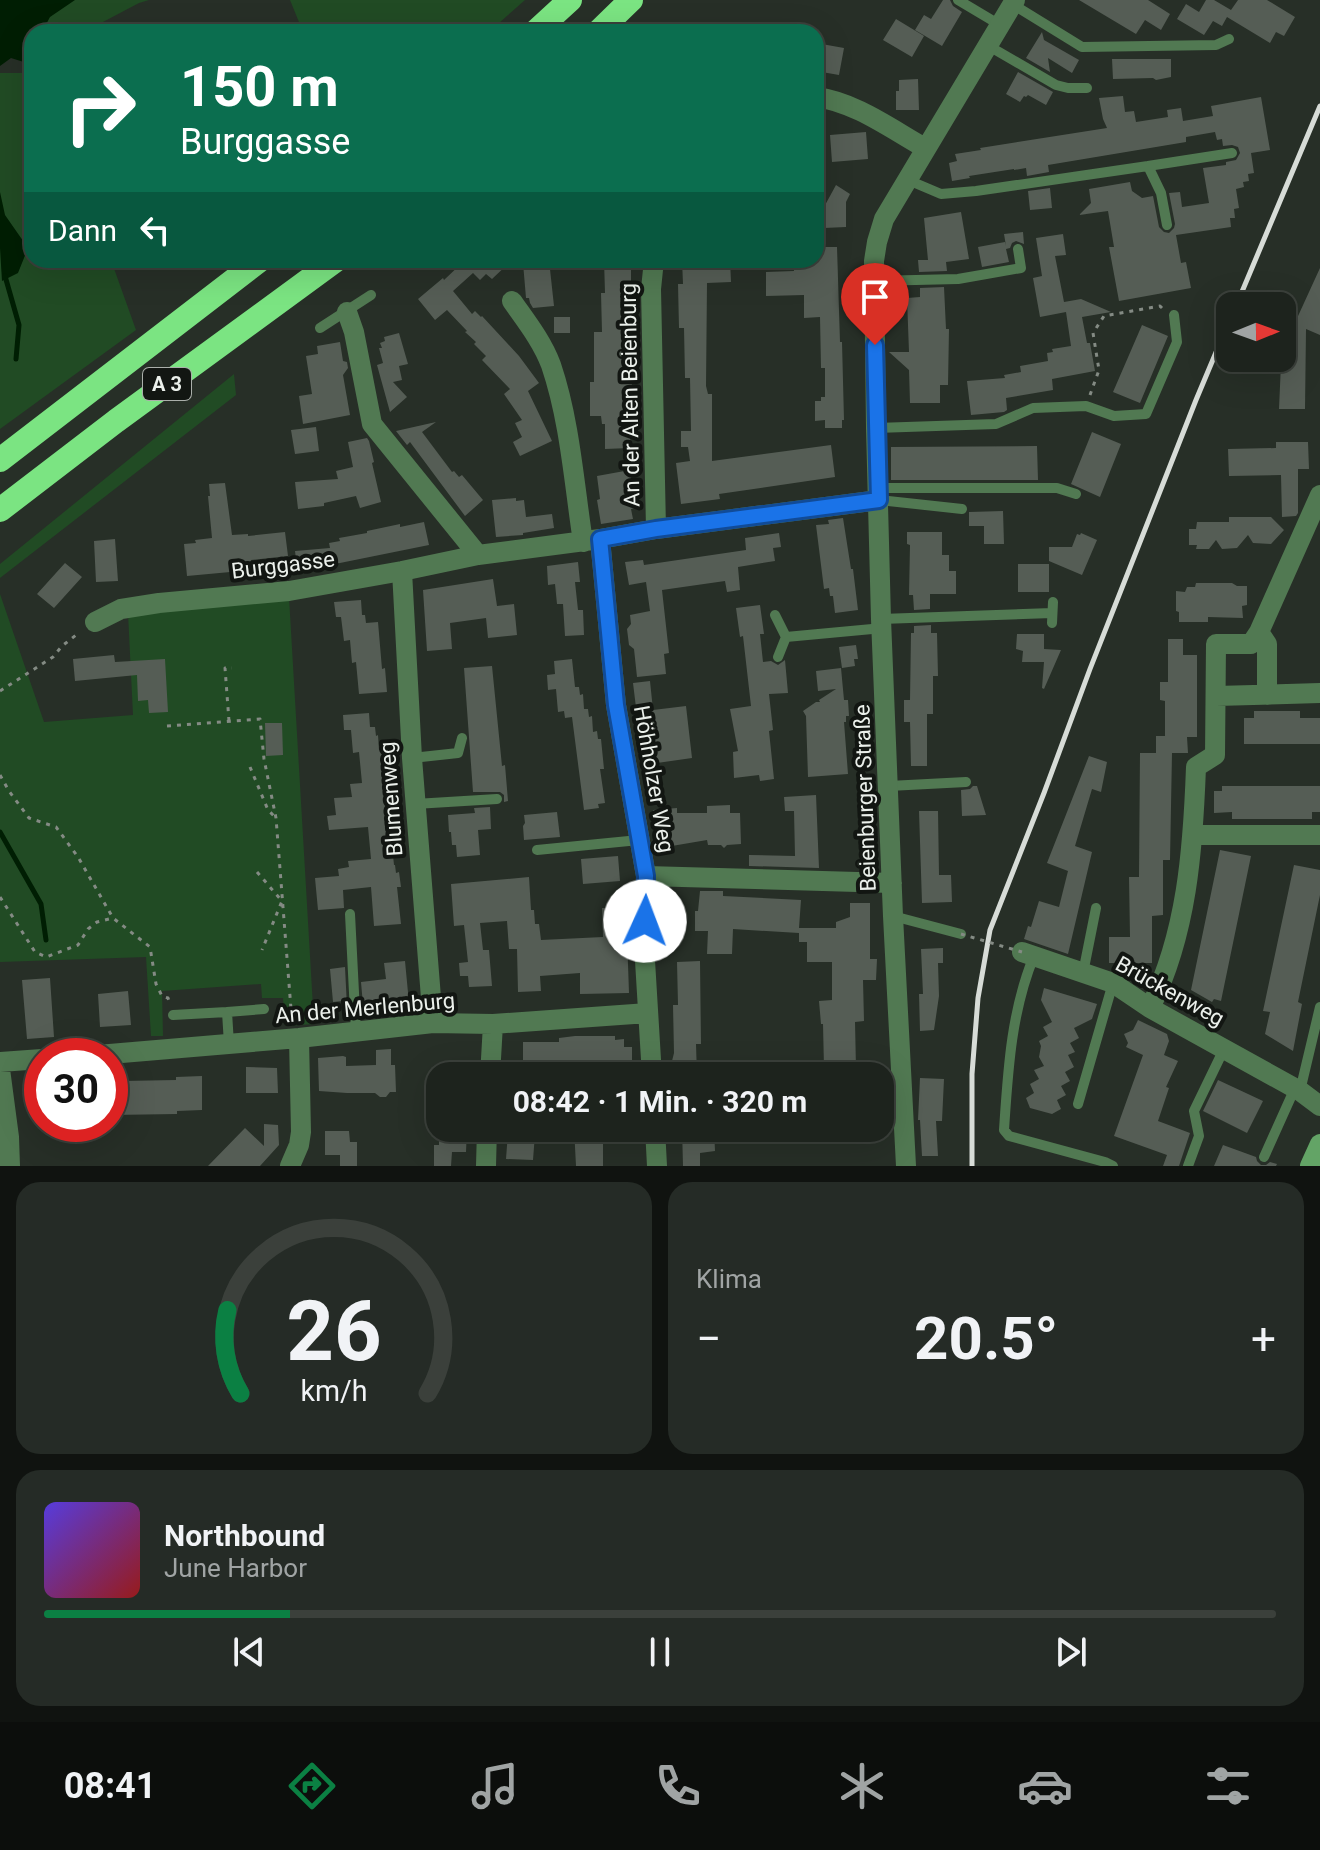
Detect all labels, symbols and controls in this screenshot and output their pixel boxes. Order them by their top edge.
text: 150 m [180,54,339,120]
icon: right [48,56,152,160]
text: Burggasse [180,121,350,163]
icon: left [133,208,177,252]
text: Dann [48,213,117,248]
pin [841,263,909,345]
icon: arrive [853,275,897,319]
street label: An der Alten Beienburg [616,283,644,507]
north arrow [1216,292,1296,372]
map controls [1216,292,1296,372]
road number: A 3 [143,368,191,400]
street label: Burggasse [230,546,336,584]
street label: Höhholzer Weg [629,704,679,854]
street label: Beienburger Straße [849,704,881,892]
street label: Blumenweg [375,741,407,857]
position arrow [603,879,687,963]
street label: Brückenweg [1111,951,1229,1031]
street label: An der Merlenburg [274,988,456,1028]
speed limit sign: 30 [24,1038,128,1142]
text: 08:42 · 1 Min. · 320 m [513,1084,807,1119]
text: Klima [696,1264,762,1294]
text: 26 [286,1283,382,1380]
text: 20.5° [914,1303,1058,1374]
text: − [696,1313,721,1365]
text: + [1251,1313,1276,1365]
text: km/h [300,1374,368,1408]
text: Northbound [164,1518,325,1553]
text: June Harbor [164,1553,307,1583]
icon: previous [227,1630,271,1674]
icon: pause [638,1630,682,1674]
icon: next [1049,1630,1093,1674]
icon: directions [284,1758,340,1814]
icon: music [467,1758,523,1814]
icon: phone [650,1758,706,1814]
icon: climate [834,1758,890,1814]
icon: car [1017,1758,1073,1814]
icon: filters [1200,1758,1256,1814]
text: 08:41 [64,1765,156,1807]

